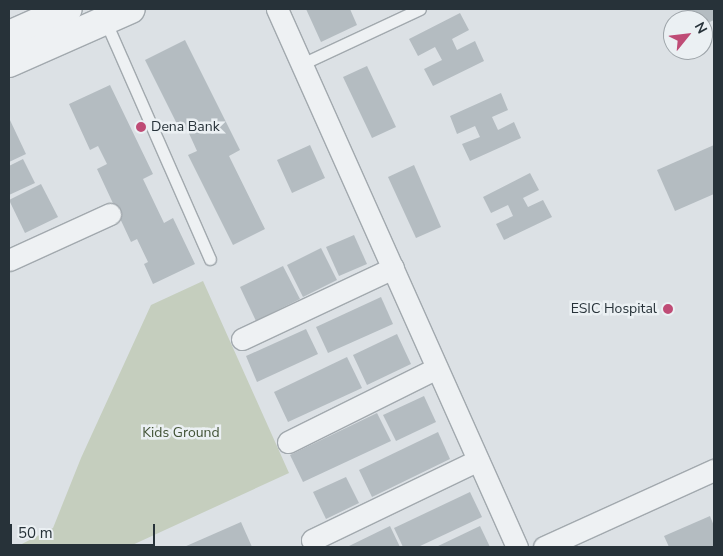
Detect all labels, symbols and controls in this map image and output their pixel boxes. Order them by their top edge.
north arrow [663,10,713,60]
text: N [690,19,712,37]
place label: Dena Bank [151,119,220,135]
marker: Dena Bank [135,121,147,133]
place label: ESIC Hospital [571,301,657,317]
marker: ESIC Hospital [661,302,675,316]
park label: Kids Ground [142,425,220,441]
scale bar [12,514,158,546]
text: 50 m [18,523,53,543]

